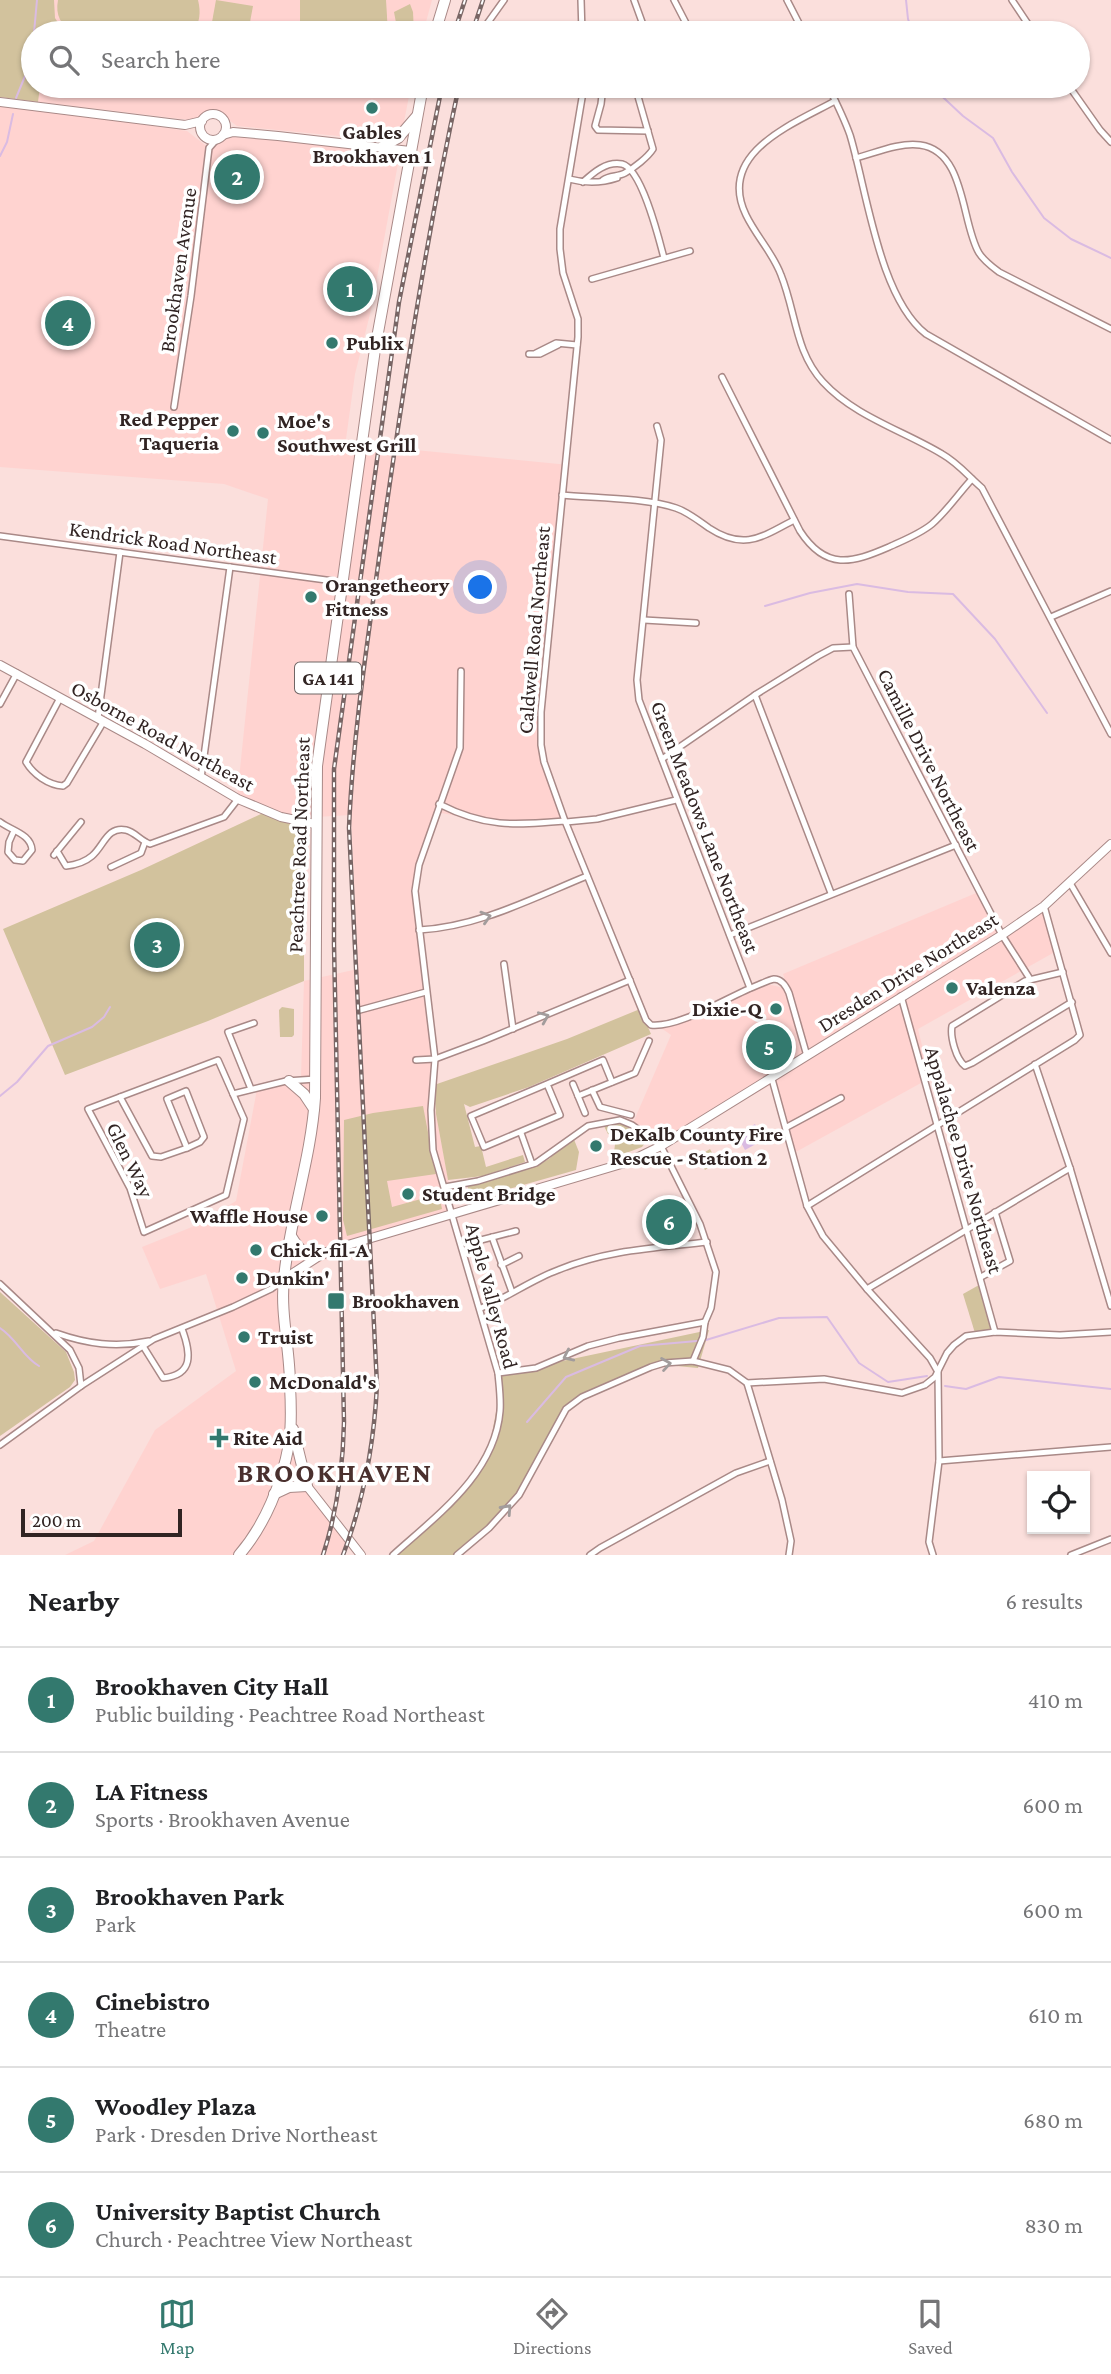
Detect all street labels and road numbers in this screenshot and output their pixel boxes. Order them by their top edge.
street label: Brookhaven Avenue [155,186,201,354]
street label: Kendrick Road Northeast [68,517,279,570]
street label: Caldwell Road Northeast [513,524,555,735]
road number: GA 141 [295,663,361,694]
street label: Camille Drive Northeast [872,665,986,856]
street label: Osborne Road Northeast [67,676,260,797]
street label: Green Meadows Lane Northeast [646,698,765,957]
street label: Peachtree Road Northeast [283,736,315,953]
street label: Dresden Drive Northeast [814,906,1003,1037]
street label: Appalachee Drive Northeast [920,1044,1008,1277]
street label: Glen Way [101,1118,159,1202]
street label: Apple Valley Road [461,1221,523,1371]

